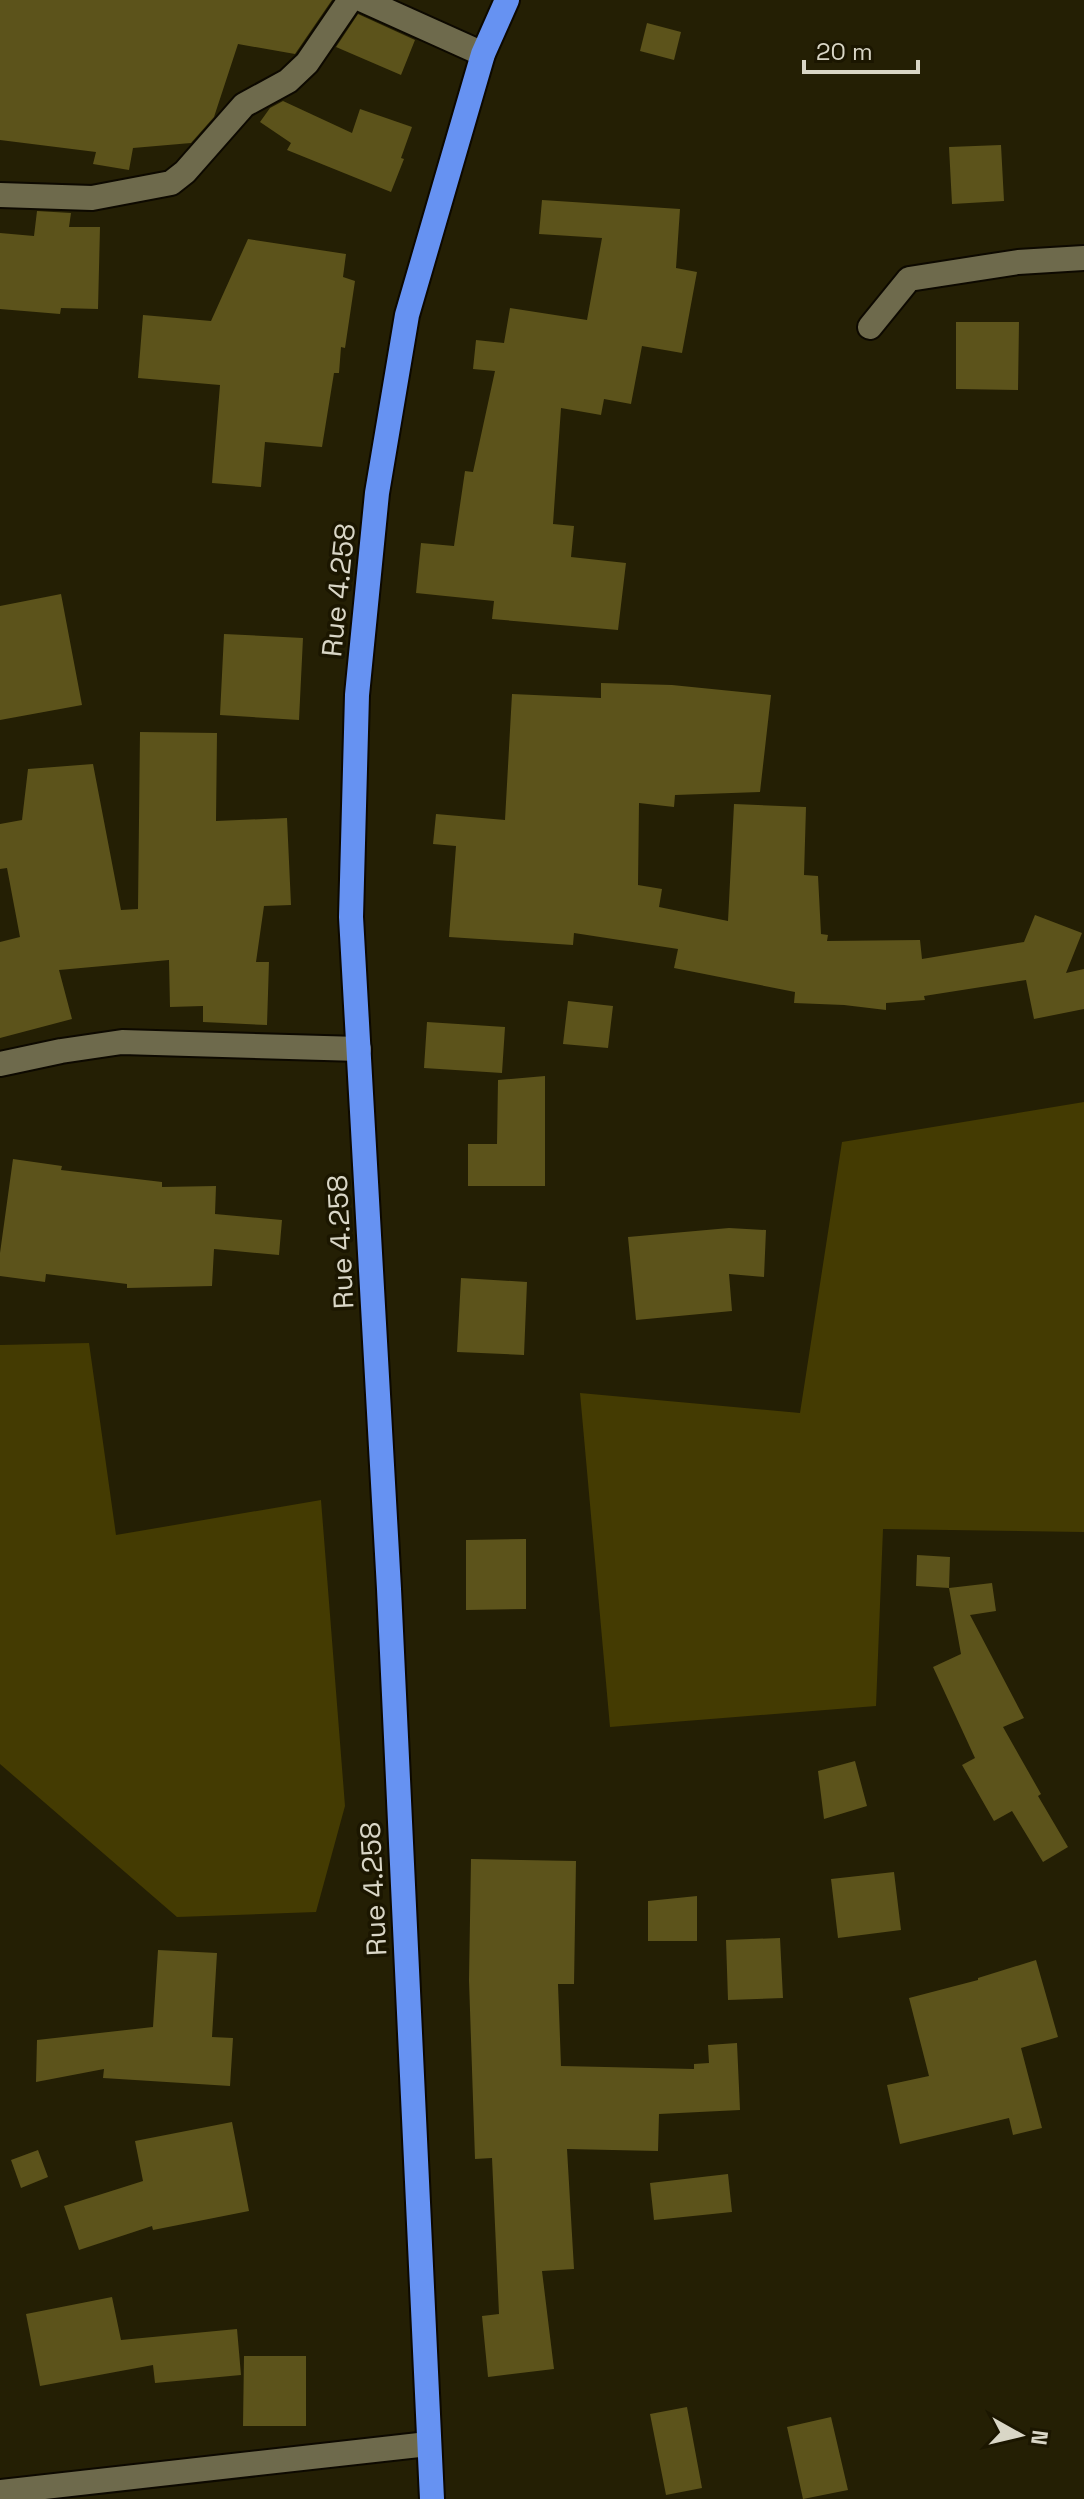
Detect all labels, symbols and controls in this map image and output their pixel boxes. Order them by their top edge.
scale bar [804,24,918,74]
text: 20 m [816,36,873,67]
street label: Rue 4.258 [313,521,363,659]
street label: Rue 4.258 [319,1174,361,1310]
street label: Rue 4.258 [352,1821,394,1957]
north arrow [980,2395,1060,2475]
text: N [1025,2429,1055,2447]

